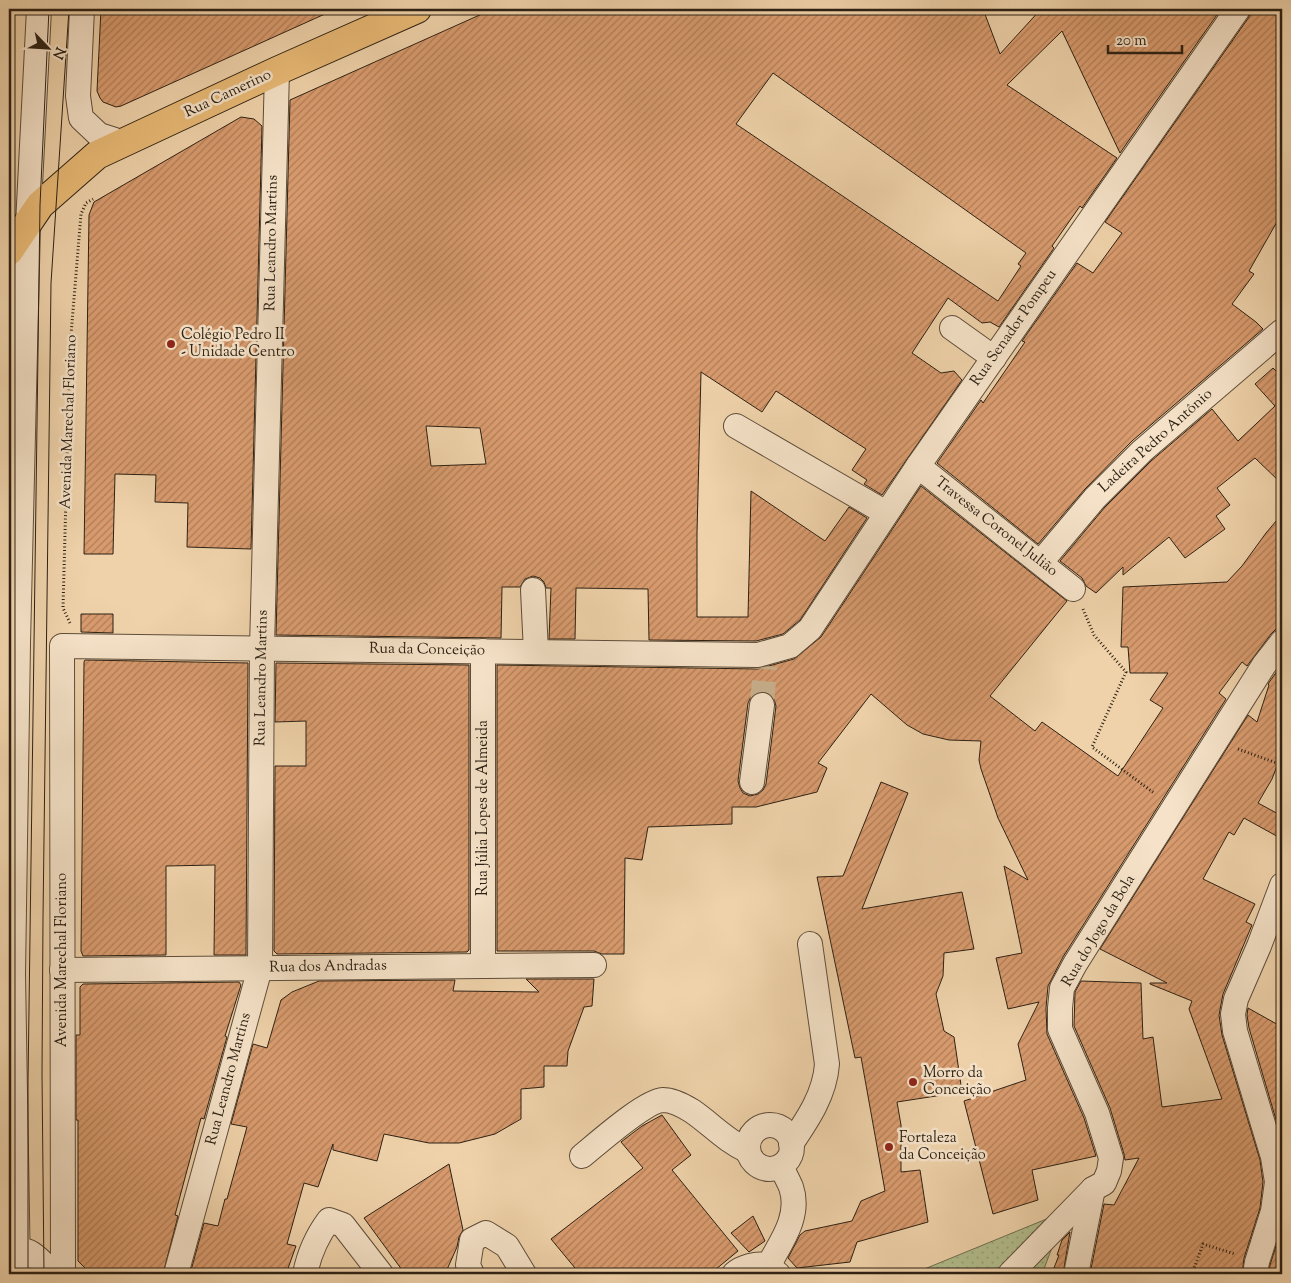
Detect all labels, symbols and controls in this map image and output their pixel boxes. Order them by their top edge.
north arrow [22,22,72,72]
scale bar [1108,22,1182,54]
text: 20 m [1116,31,1147,52]
text: N [47,43,69,62]
street label: Rua Camerino [181,65,275,123]
street label: Rua Leandro Martins [260,175,284,311]
street label: Rua Senador Pompeu [966,265,1062,391]
place label: Colégio Pedro II - Unidade Centro [181,325,295,363]
street label: Avenida Marechal Floriano [55,334,83,510]
marker: Colégio Pedro II - Unidade Centro [165,338,177,350]
street label: Ladeira Pedro Antônio [1094,384,1218,498]
street label: Travessa Coronel Julião [930,472,1062,582]
street label: Rua Leandro Martins [250,610,274,746]
street label: Rua da Conceição [369,638,485,662]
street label: Rua Júlia Lopes de Almeida [473,720,494,896]
street label: Rua do Jogo da Bola [1057,871,1141,991]
street label: Avenida Marechal Floriano [52,873,73,1047]
street label: Rua dos Andradas [269,955,387,979]
street label: Rua Leandro Martins [201,1010,257,1148]
place label: Morro da Conceição [923,1063,991,1101]
marker: Morro da Conceição [907,1076,919,1088]
place label: Fortaleza da Conceição [899,1128,986,1166]
marker: Fortaleza da Conceição [883,1141,895,1153]

